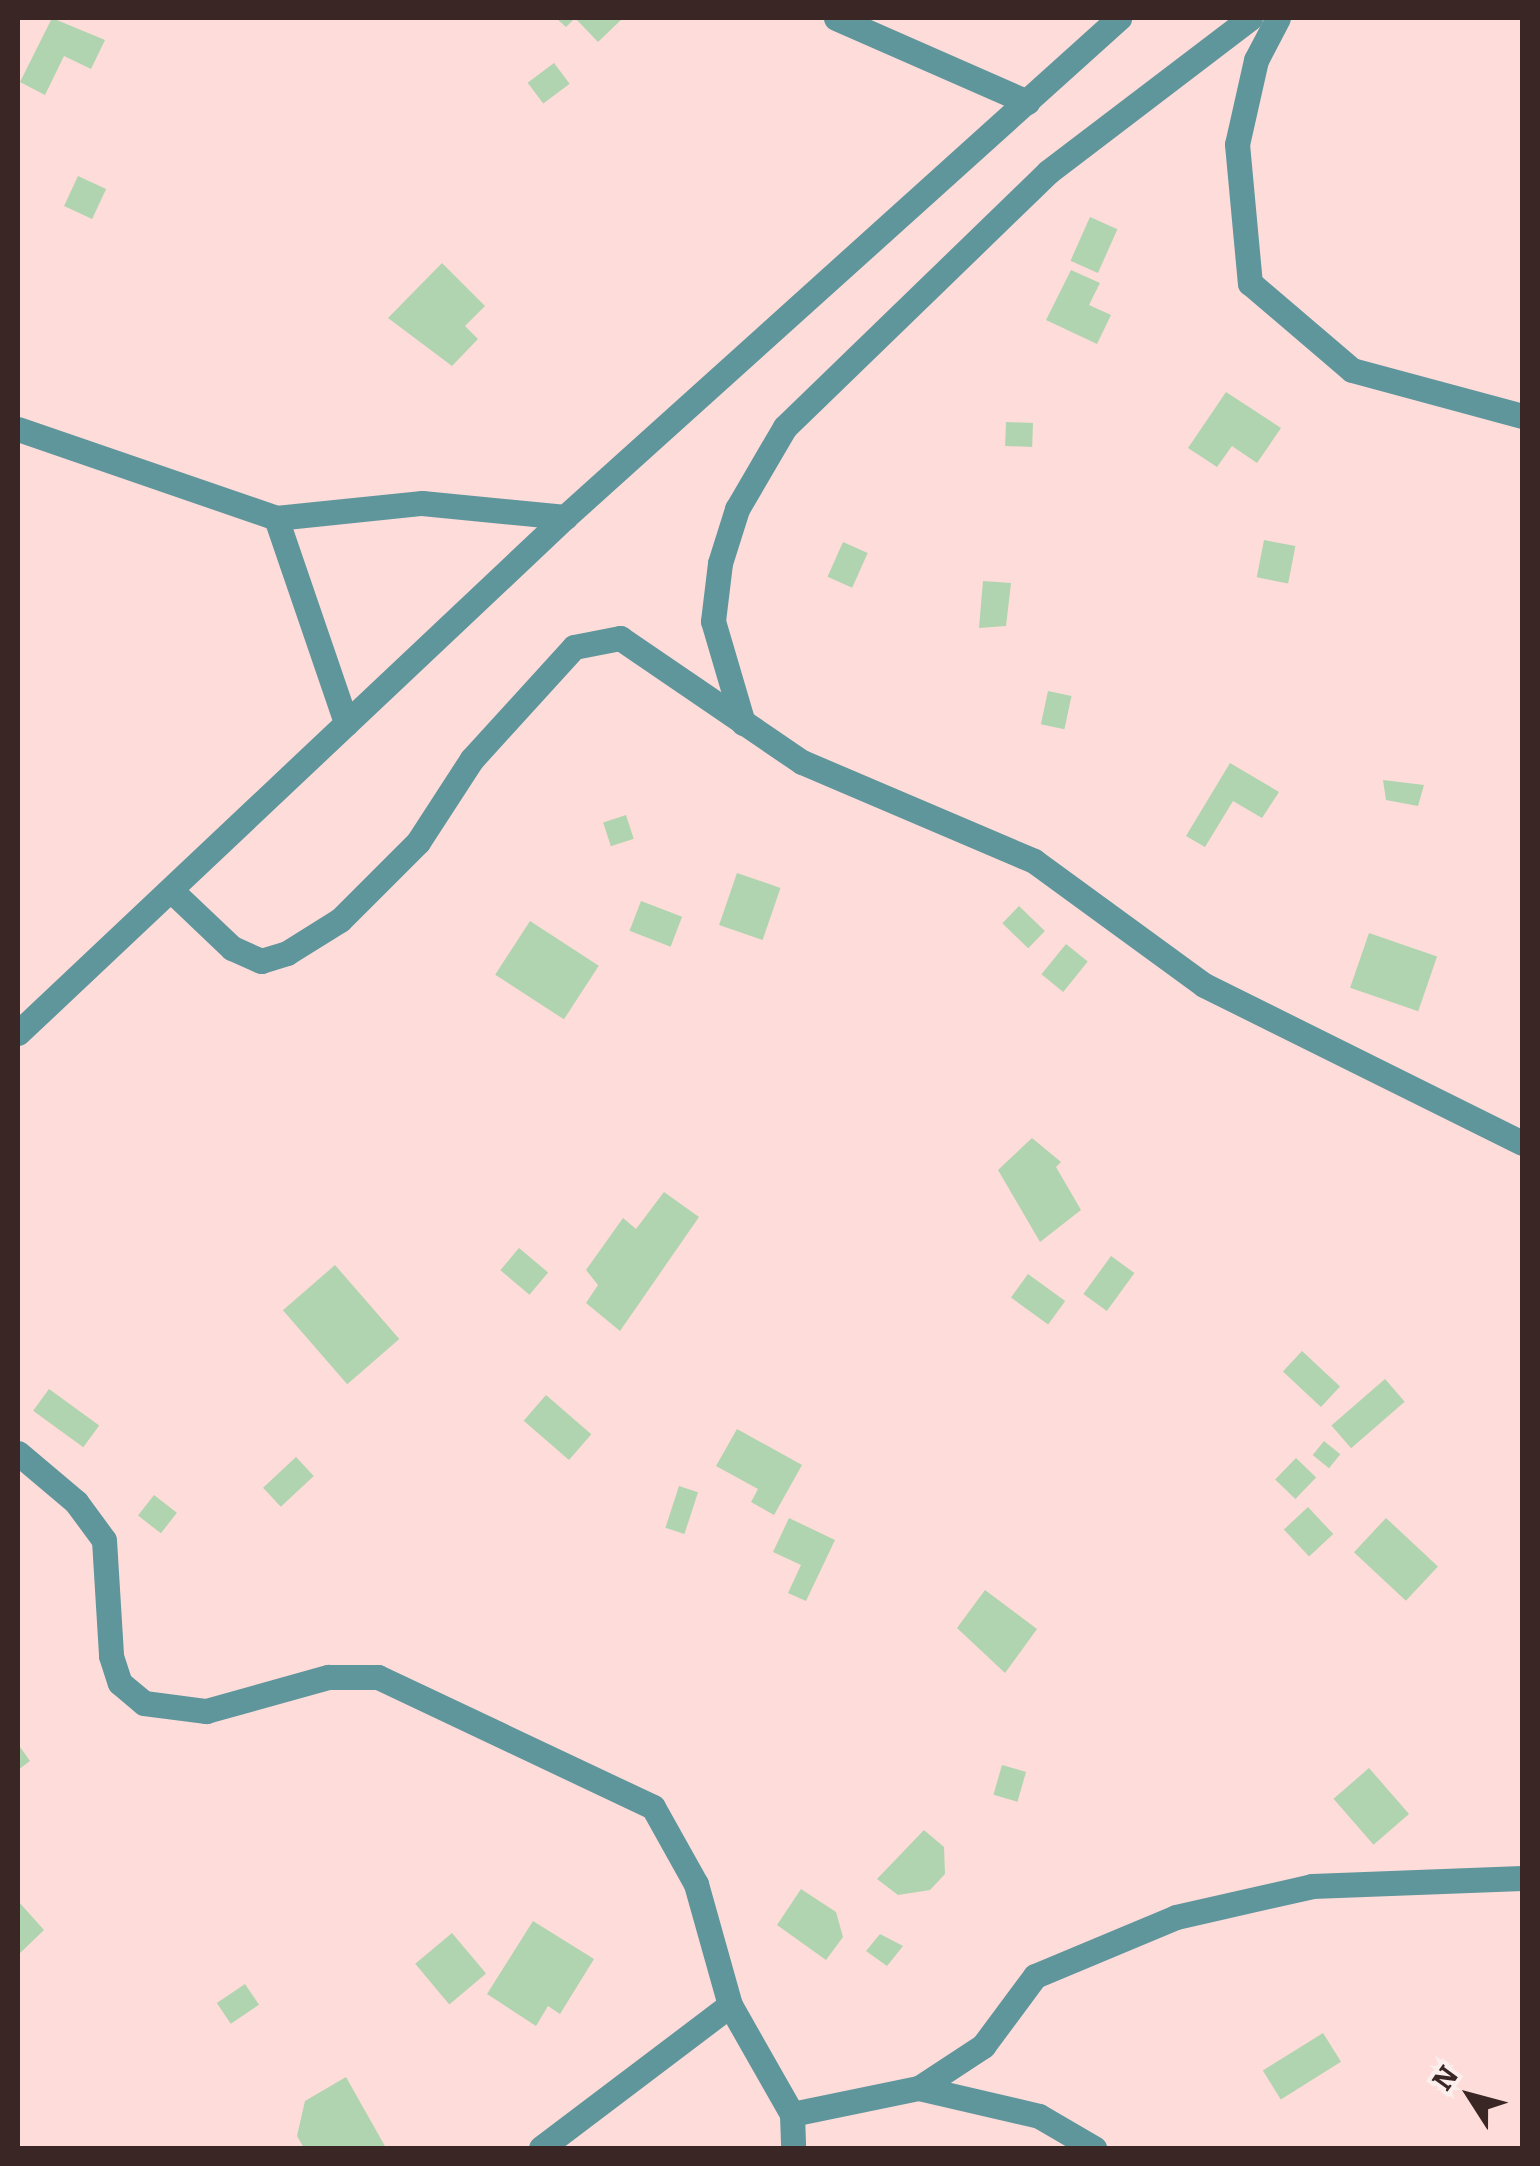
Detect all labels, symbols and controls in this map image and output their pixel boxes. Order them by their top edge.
north arrow [1420,2046,1520,2146]
text: N [1426,2060,1465,2097]

